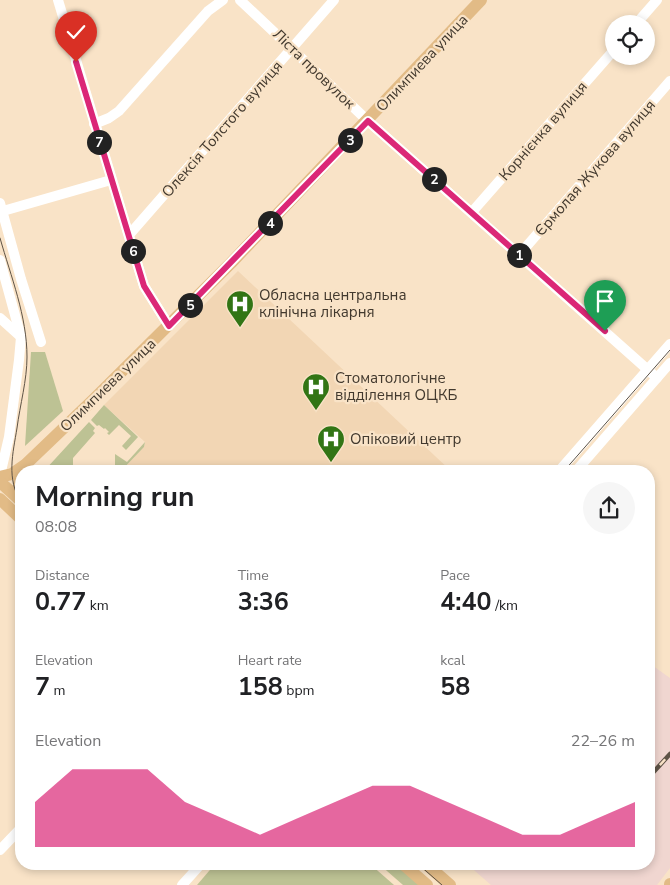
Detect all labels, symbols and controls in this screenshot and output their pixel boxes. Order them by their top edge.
street label: Олимпиева улица [372,10,472,116]
pin [55,11,97,62]
map controls [605,15,655,65]
button: locate [605,15,655,65]
icon: check [62,18,90,46]
street label: Ліста провулок [268,25,360,113]
street label: Олексія Толстого вулиця [157,57,287,201]
street label: Корнієнка вулиця [494,77,592,185]
street label: Єрмолая Жукова вулиця [530,96,660,240]
pin: 3 [338,128,362,152]
pin: 7 [86,130,112,154]
text: 3 [346,131,355,150]
text: 7 [95,133,104,152]
pin: 2 [422,166,446,192]
text: 2 [430,170,439,189]
pin: 4 [258,210,282,236]
text: 4 [266,214,275,233]
pin: 6 [120,238,146,264]
text: 6 [129,242,138,261]
pin: 1 [506,242,532,268]
text: 1 [515,246,524,265]
pin [584,280,626,331]
place label: Обласна центральна клінічна лікарня [259,285,406,322]
icon: arrive [591,287,619,315]
hospital icon: Обласна центральна клінічна лікарня [225,289,255,328]
pin: 5 [178,292,202,318]
text: 5 [186,296,195,315]
street label: Олимпиева улица [56,334,160,436]
place label: Стоматологічне відділення ОЦКБ [335,368,458,405]
hospital icon: Стоматологічне відділення ОЦКБ [301,372,331,411]
hospital icon: Опіковий центр [316,424,346,463]
place label: Опіковий центр [350,429,461,449]
text: Morning run [35,478,194,516]
button: share [583,482,635,534]
text: 08:08 [35,516,77,538]
text: Distance [35,566,89,585]
text: Time [238,566,269,585]
text: Pace [440,566,470,585]
text: 0.77 [35,585,86,619]
text: 3:36 [238,585,289,619]
text: 4:40 [440,585,492,619]
text: km [86,596,109,615]
text: /km [492,596,518,615]
text: Elevation [35,651,93,670]
text: Heart rate [238,651,302,670]
text: kcal [440,651,465,670]
text: 7 [35,670,50,704]
text: 158 [238,670,283,704]
text: 58 [440,670,470,704]
text: m [50,681,66,700]
text: bpm [283,681,315,700]
text: Elevation [35,730,101,752]
text: 22–26 m [571,730,635,752]

